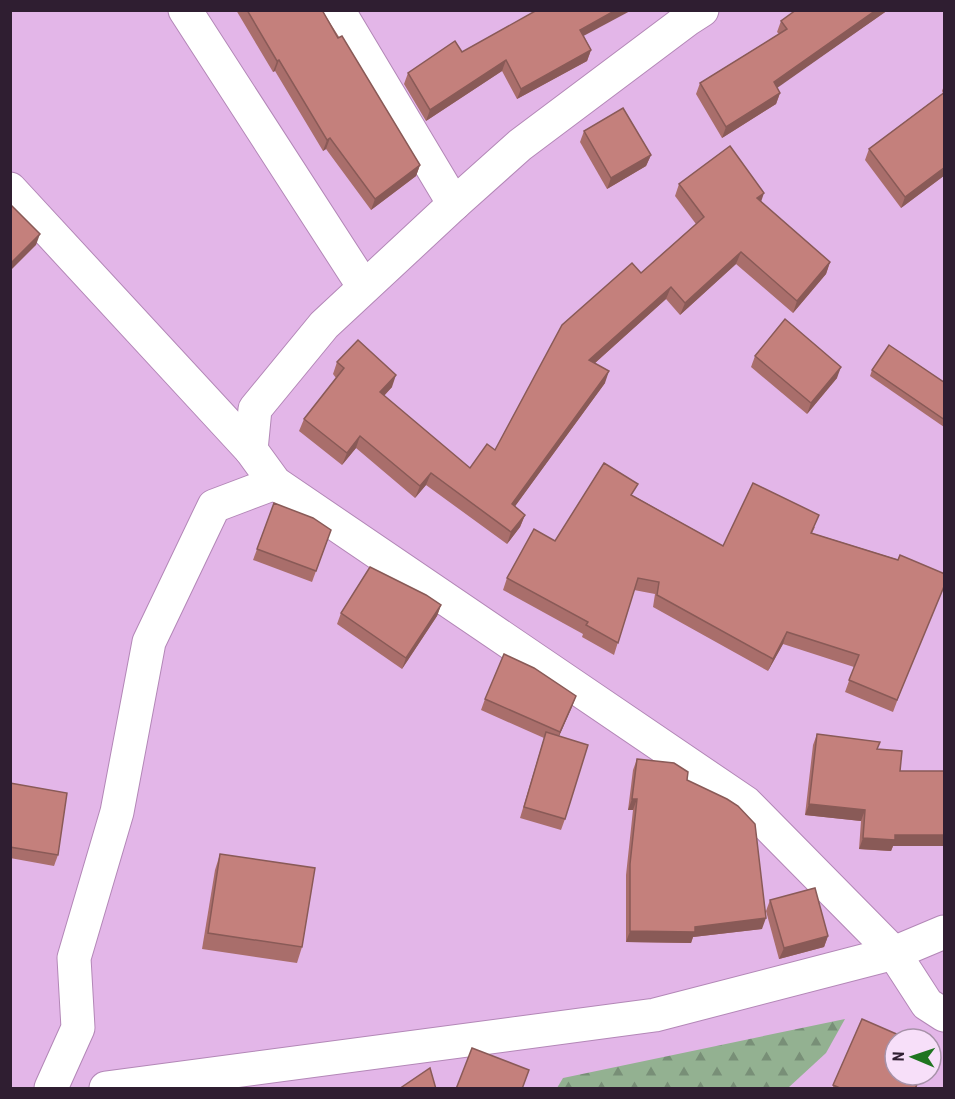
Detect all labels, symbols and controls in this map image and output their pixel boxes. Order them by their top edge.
north arrow [883,1027,943,1087]
text: N [889,1051,908,1062]

